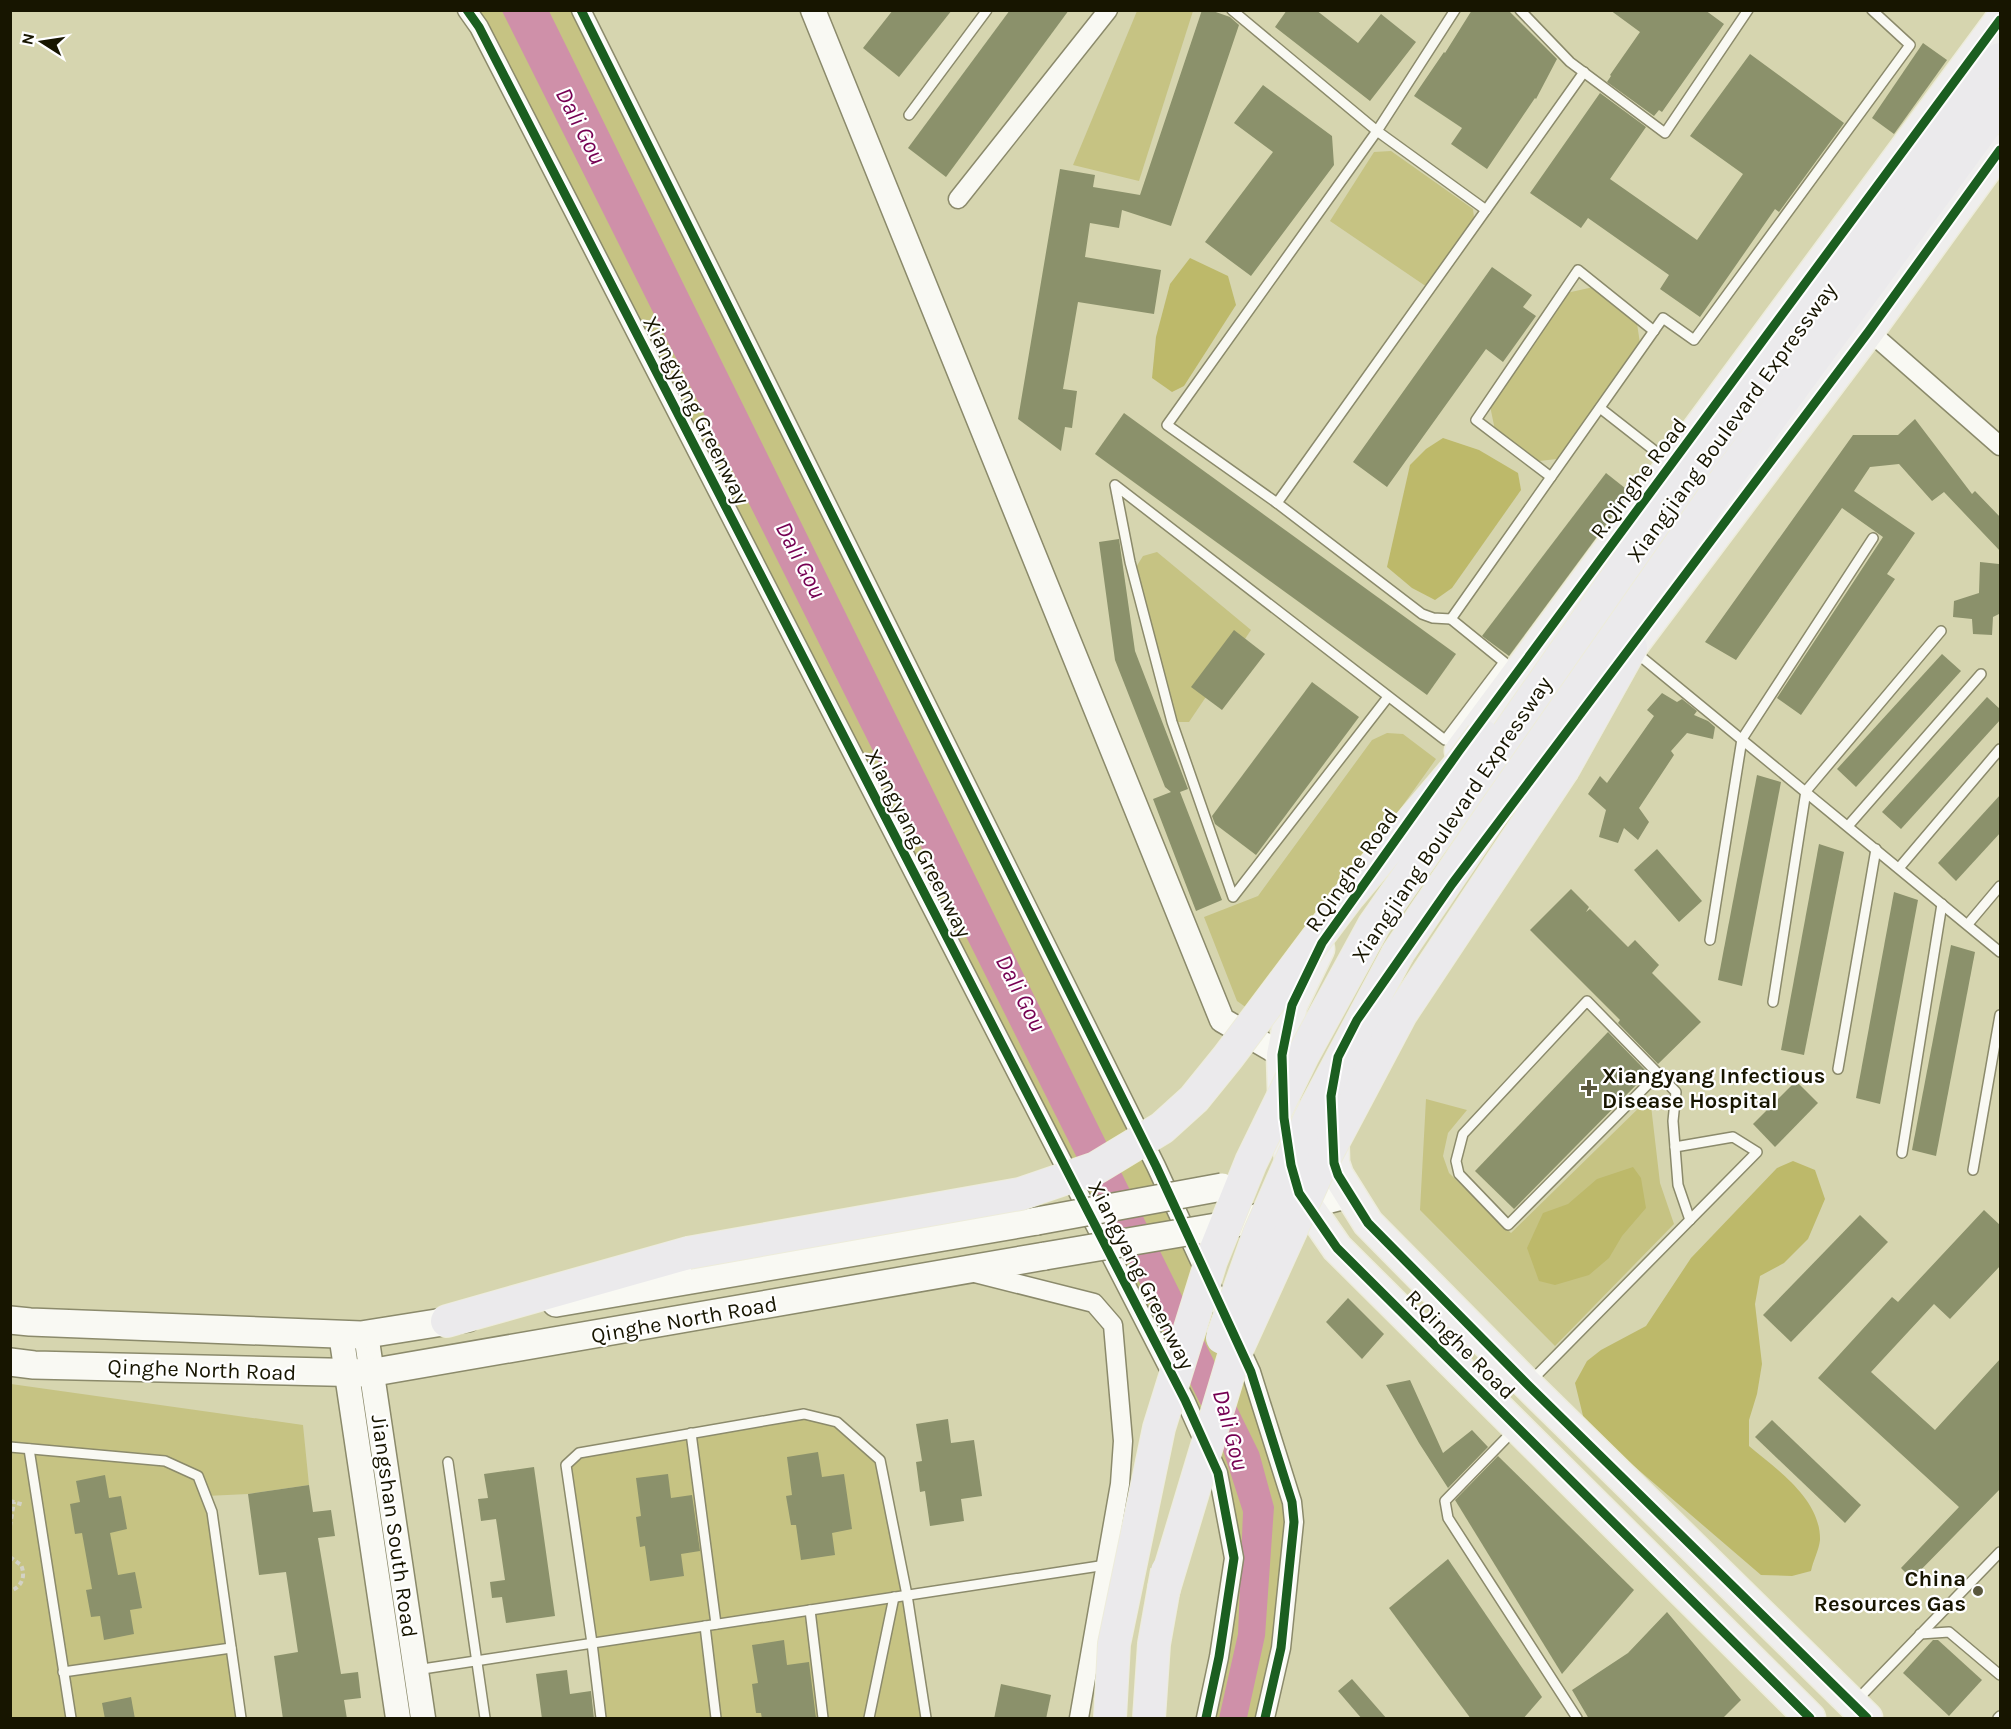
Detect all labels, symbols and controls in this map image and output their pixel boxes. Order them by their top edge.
north arrow [12,12,72,72]
text: N [17,31,38,47]
water label: Dali Gou [550,83,612,169]
street label: Xiangjiang Boulevard Expressway [1621,278,1842,568]
street label: Xiangyang Greenway [637,312,755,509]
street label: R.Qinghe Road [1585,413,1693,544]
water label: Dali Gou [770,517,832,603]
street label: Xiangjiang Boulevard Expressway [1346,672,1558,968]
street label: Xiangyang Greenway [859,745,977,942]
street label: R.Qinghe Road [1300,804,1404,937]
water label: Dali Gou [990,950,1052,1036]
place label: Xiangyang Infectious Disease Hospital [1602,1063,1825,1114]
marker: Xiangyang Infectious Disease Hospital [1580,1079,1598,1097]
street label: Xiangyang Greenway [1082,1177,1200,1374]
street label: R.Qinghe Road [1400,1284,1521,1405]
street label: Qinghe North Road [589,1291,779,1349]
street label: Qinghe North Road [107,1354,297,1386]
water label: Dali Gou [1207,1386,1255,1474]
street label: Jiangshan South Road [365,1413,423,1639]
place label: China Resources Gas [1814,1566,1966,1617]
marker: China Resources Gas [1971,1584,1985,1598]

